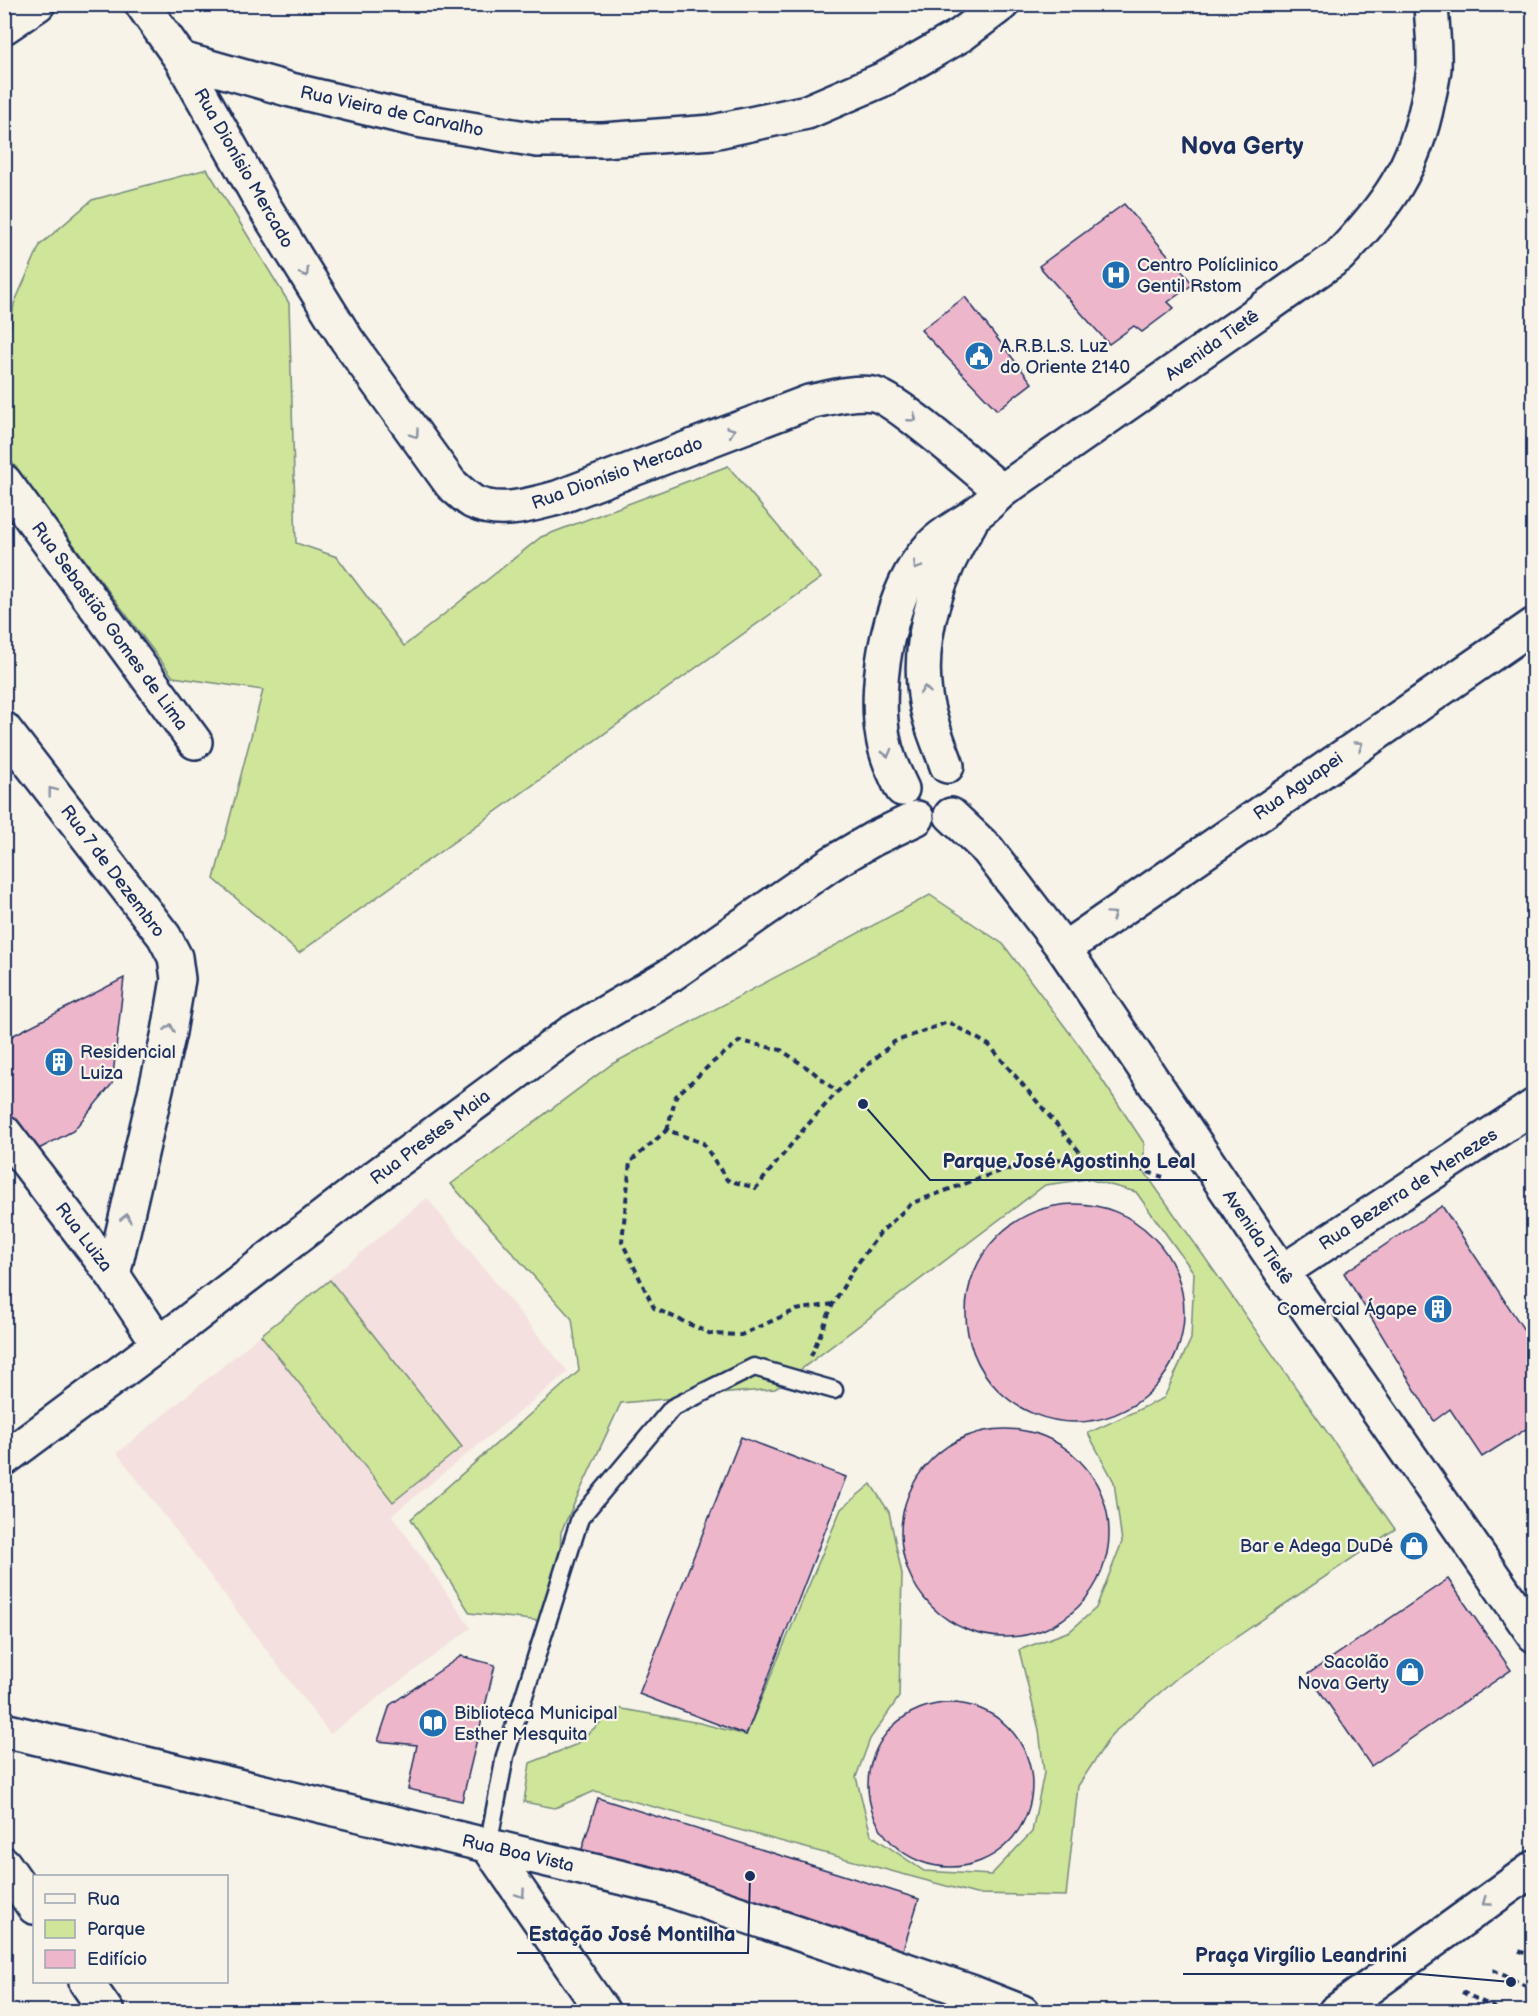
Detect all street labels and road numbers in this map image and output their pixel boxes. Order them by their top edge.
street label: Rua Vieira de Carvalho [298,82,485,141]
street label: Rua Dionísio Mercado [189,85,298,252]
street label: Avenida Tietê [1161,305,1263,385]
street label: Rua Dionísio Mercado [529,433,706,514]
street label: Rua Sebastião Gomes de Lima [27,518,192,734]
street label: Rua Aguapei [1249,748,1347,825]
street label: Rua 7 de Dezembro [56,801,169,941]
street label: Rua Prestes Maia [366,1086,494,1189]
street label: Rua Bezerra de Menezes [1315,1124,1501,1255]
street label: Avenida Tietê [1218,1186,1297,1289]
street label: Rua Luiza [51,1199,116,1276]
street label: Rua Boa Vista [460,1830,576,1877]

